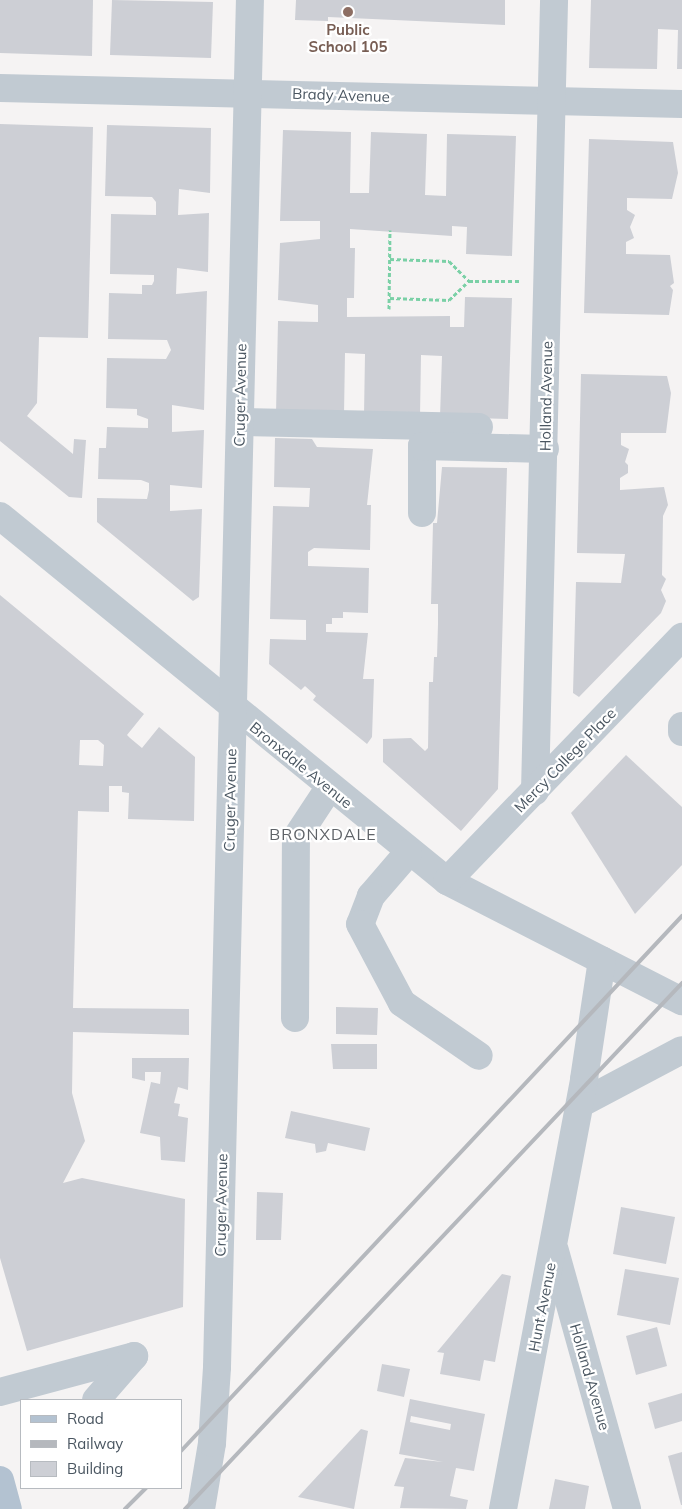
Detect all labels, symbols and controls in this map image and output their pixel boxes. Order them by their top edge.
marker: Public School 105 [342,6,354,18]
place label: Public School 105 [308,20,388,55]
street label: Brady Avenue [292,84,390,106]
street label: Holland Avenue [536,341,556,451]
street label: Cruger Avenue [230,343,250,447]
street label: Mercy College Place [511,704,619,816]
street label: Bronxdale Avenue [246,718,356,812]
street label: Cruger Avenue [220,748,240,852]
district label: BRONXDALE [268,824,378,844]
street label: Cruger Avenue [211,1153,231,1257]
street label: Hunt Avenue [525,1261,559,1353]
street label: Holland Avenue [566,1322,614,1432]
legend [20,1399,182,1489]
text: Road [67,1409,104,1428]
text: Railway [67,1434,123,1453]
text: Building [67,1459,123,1478]

